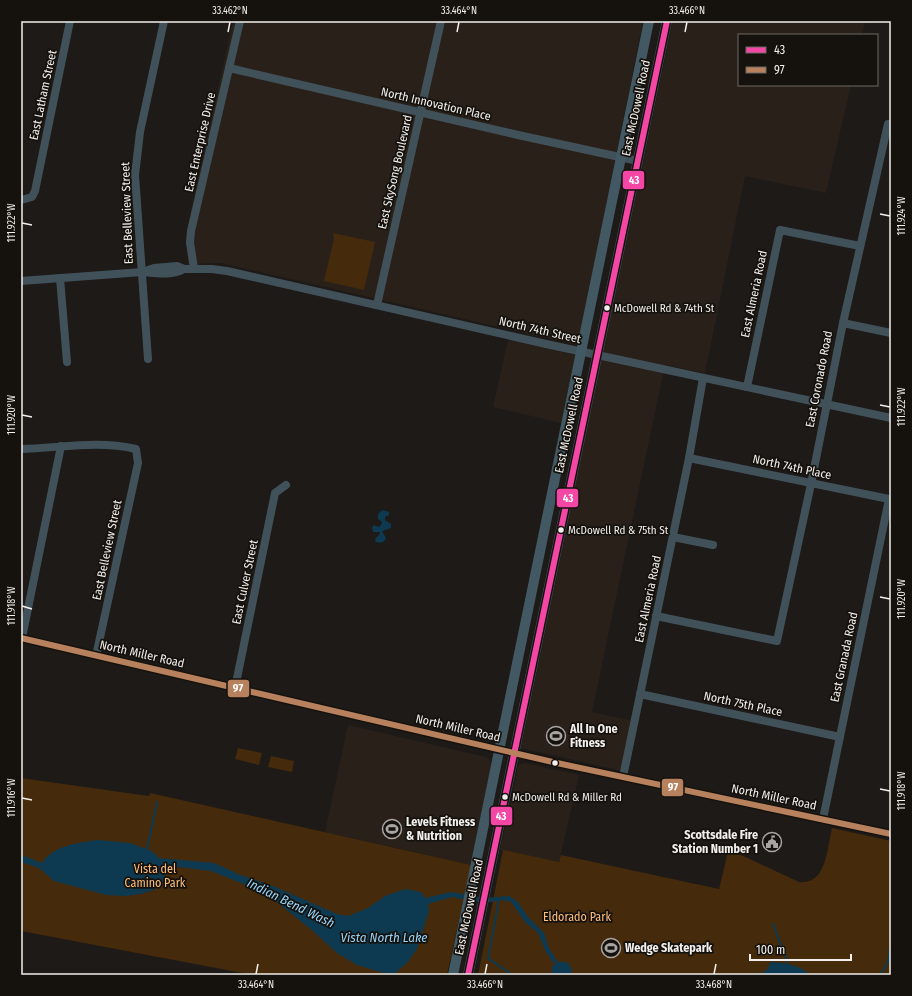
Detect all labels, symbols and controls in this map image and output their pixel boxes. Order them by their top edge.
text: 33.462°N [212,5,248,17]
text: 33.464°N [441,5,477,17]
text: 33.466°N [669,5,705,17]
legend [738,34,878,86]
text: 43 [774,43,785,57]
street label: East Latham Street [27,49,59,141]
street label: East McDowell Road [619,59,653,157]
text: 97 [774,63,785,77]
street label: North Innovation Place [380,85,492,123]
street label: East Enterprise Drive [182,91,218,193]
street label: East SkySong Boulevard [375,114,415,230]
street label: East Belleview Street [118,162,136,264]
line badge: 43 [622,170,645,190]
text: 43 [629,174,639,187]
text: 111.924°W [896,196,908,236]
text: 111.922°W [6,203,18,242]
street label: East Almeria Road [738,249,770,339]
place label: McDowell Rd & 74th St [614,302,715,315]
marker: McDowell Rd & 74th St [602,303,612,313]
street label: North 74th Street [498,314,582,346]
street label: East Coronado Road [803,330,835,428]
street label: East McDowell Road [552,376,586,474]
text: 111.922°W [896,387,908,426]
text: 111.920°W [6,395,18,435]
street label: North 74th Place [751,452,833,482]
line badge: 43 [556,488,579,508]
text: 43 [563,492,573,505]
street label: East Belleview Street [90,498,124,601]
place label: McDowell Rd & 75th St [568,524,669,537]
marker: McDowell Rd & 75th St [556,525,566,535]
street label: East Culver Street [229,538,261,626]
street label: East Almeria Road [632,554,664,644]
text: 111.920°W [896,579,908,619]
text: 111.918°W [6,586,18,626]
street label: East Granada Road [828,611,860,703]
street label: North Miller Road [98,637,186,671]
line badge: 97 [227,679,250,698]
text: 97 [233,682,243,695]
street label: North 75th Place [702,689,784,719]
street label: North Miller Road [414,711,502,745]
place label: All In One Fitness [569,722,618,750]
sports icon: All In One Fitness [545,725,567,747]
unlabelled marker [550,758,560,768]
text: 111.918°W [896,771,908,811]
text: 111.916°W [6,778,18,817]
line badge: 97 [661,778,684,797]
text: 97 [668,781,678,794]
street label: North Miller Road [730,781,818,813]
place label: McDowell Rd & Miller Rd [512,791,622,804]
marker: McDowell Rd & Miller Rd [500,792,510,802]
line badge: 43 [490,806,513,826]
text: 43 [496,810,506,823]
place label: Levels Fitness & Nutrition [406,815,476,843]
sports icon: Levels Fitness & Nutrition [381,818,403,840]
place label: Scottsdale Fire Station Number 1 [672,828,758,856]
public building icon: Scottsdale Fire Station Number 1 [761,831,783,853]
street label: East McDowell Road [452,858,486,956]
park label: Vista del Camino Park [125,862,186,890]
water label: Indian Bend Wash [245,875,337,931]
park label: Eldorado Park [543,910,611,924]
water label: Vista North Lake [340,930,428,945]
scale bar [750,936,851,962]
sports icon: Wedge Skatepark [600,937,622,959]
place label: Wedge Skatepark [625,941,713,955]
text: 100 m [756,943,785,957]
text: 33.464°N [238,979,274,991]
text: 33.466°N [467,979,503,991]
text: 33.468°N [696,979,732,991]

